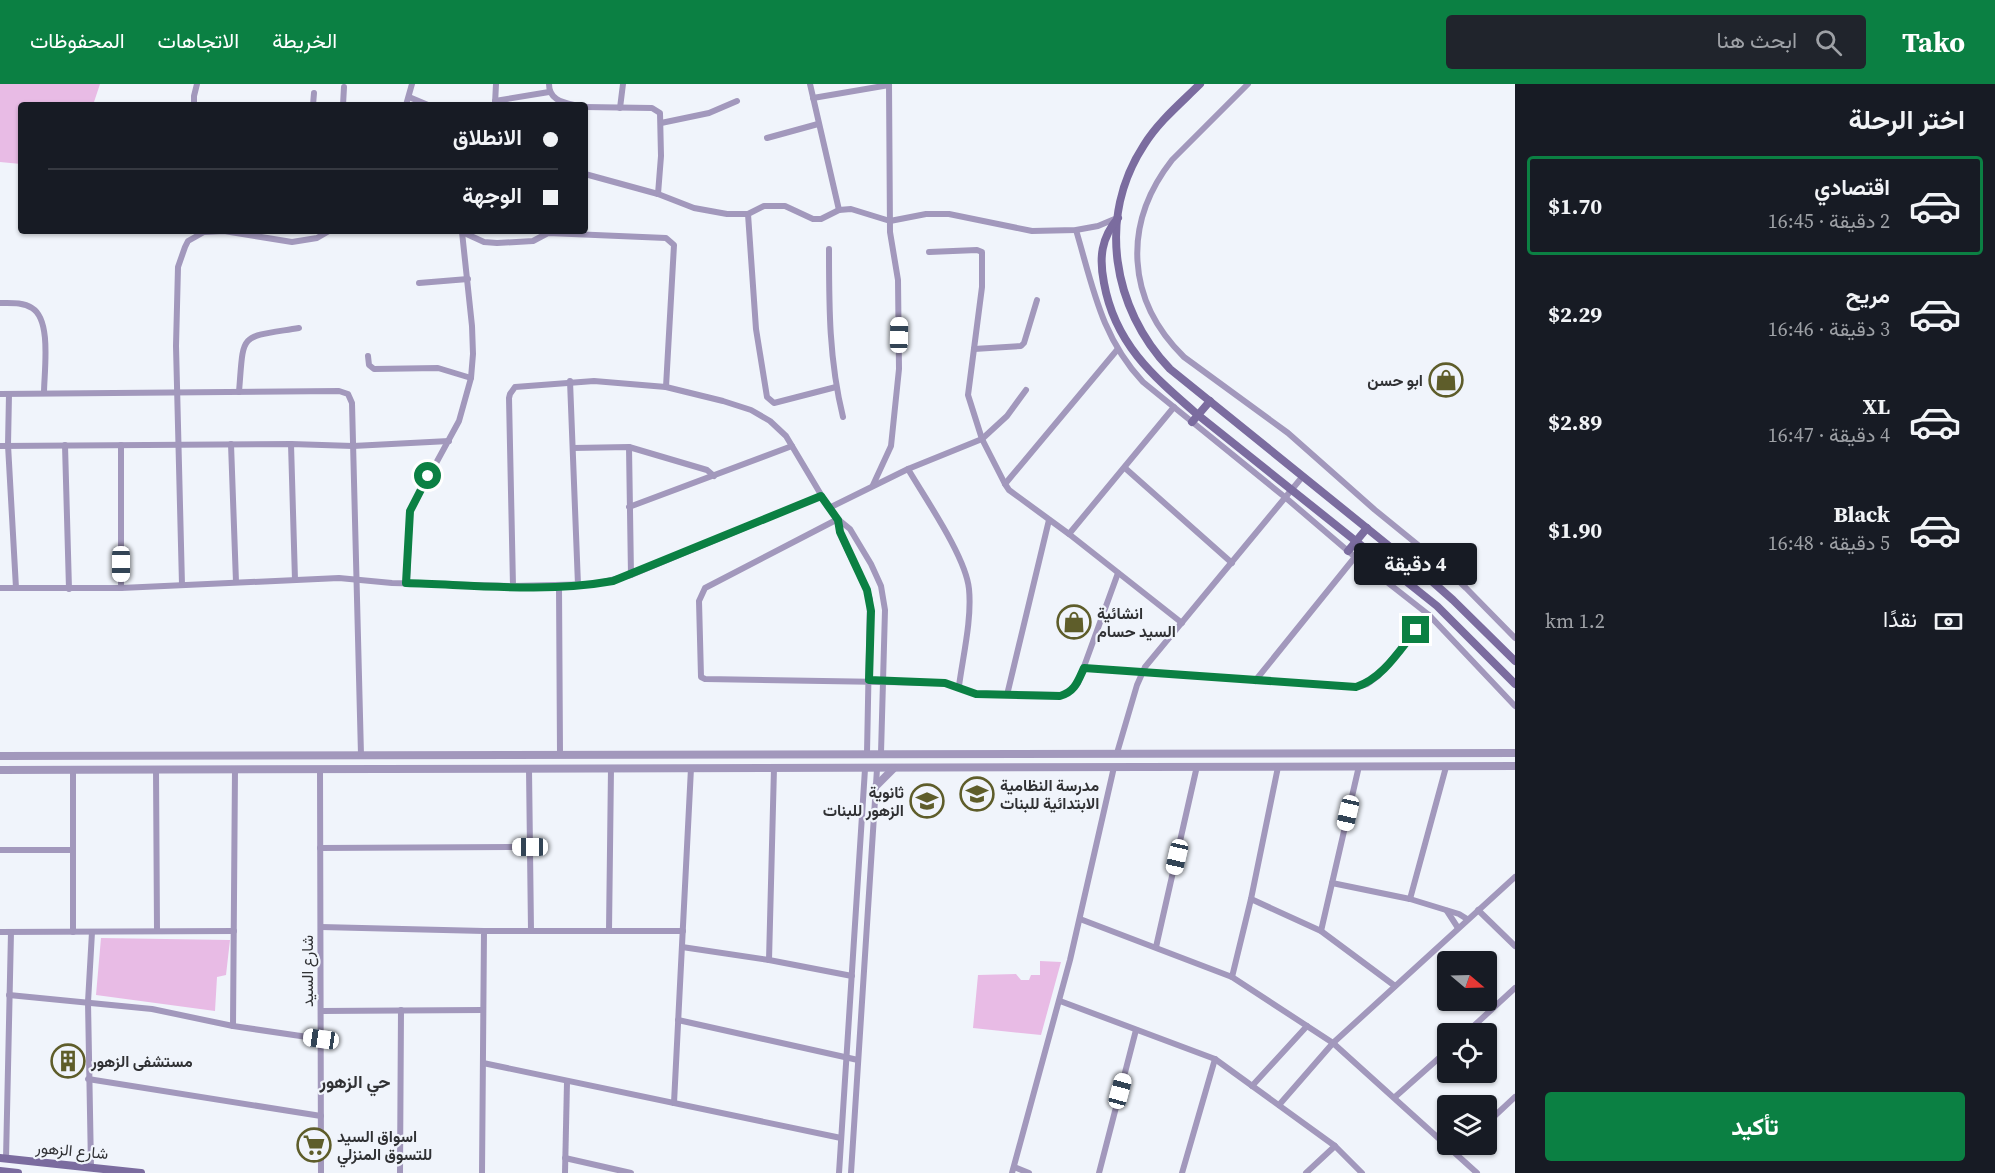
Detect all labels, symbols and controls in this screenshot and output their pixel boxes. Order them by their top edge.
search box [1446,15,1866,69]
text: Tako [1902,23,1965,61]
text: ابحث هنا [1716,25,1797,55]
text: المحفوظات [30,26,125,55]
text: الاتجاهات [158,26,239,55]
text: الخريطة [272,26,337,55]
icon: search [1812,26,1845,59]
text: اختر الرحلة [1848,101,1965,138]
text: الانطلاق [453,122,522,152]
text: اقتصادي [1814,172,1890,202]
icon: car [1908,179,1962,233]
text: الوجهة [462,180,522,210]
text: $1.70 [1548,191,1602,221]
text: 2 دقيقة · 16:45 [1768,207,1890,235]
text: مريح [1846,280,1890,310]
icon: car [1908,287,1962,341]
text: $2.29 [1548,299,1602,329]
text: 3 دقيقة · 16:46 [1768,315,1890,343]
car [890,317,908,353]
shop icon: ابو حسن [1428,362,1464,398]
place label: ابو حسن [1367,369,1423,391]
text: XL [1863,391,1890,421]
icon: car [1908,395,1962,449]
text: $2.89 [1548,407,1602,437]
text: 4 دقيقة · 16:47 [1768,421,1890,449]
route start [414,462,441,489]
text: Black [1833,499,1890,529]
icon: car [1908,503,1962,557]
text: $1.90 [1548,515,1602,545]
text: 5 دقيقة · 16:48 [1768,529,1890,557]
callout: 4 دقيقة [1354,543,1478,585]
car [112,546,130,582]
text: 4 دقيقة [1384,550,1447,578]
place label: انشائية السيد حسام [1097,602,1176,642]
shop icon: انشائية السيد حسام [1056,604,1092,640]
text: نقدًا [1883,604,1917,634]
icon: cash [1932,605,1965,638]
text: 1.2 km [1545,607,1605,635]
route end [1402,616,1429,643]
place label: مدرسة النظامية الابتدائية للبنات [1000,774,1099,814]
school or university icon: مدرسة النظامية الابتدائية للبنات [959,776,995,812]
place label: ثانوية الزهور للبنات [823,781,904,821]
school or university icon: ثانوية الزهور للبنات [909,783,945,819]
car [1335,793,1361,833]
car [1164,837,1190,877]
car [512,838,548,856]
street label: شارع السيد [296,935,319,1007]
north arrow [1437,951,1497,1011]
map controls [1437,951,1497,1155]
button: locate [1437,1023,1497,1083]
car [302,1028,340,1050]
building icon: مستشفى الزهور [50,1043,86,1079]
place label: مستشفى الزهور [90,1050,193,1072]
district label: حي الزهور [318,1069,391,1097]
car [1107,1071,1133,1111]
button: تأكيد [1545,1092,1965,1161]
button: layers [1437,1095,1497,1155]
place label: اسواق السيد للتسوق المنزلي [337,1125,432,1168]
supermarket icon: اسواق السيد للتسوق المنزلي [296,1127,332,1163]
street label: شارع الزهور [34,1136,109,1165]

